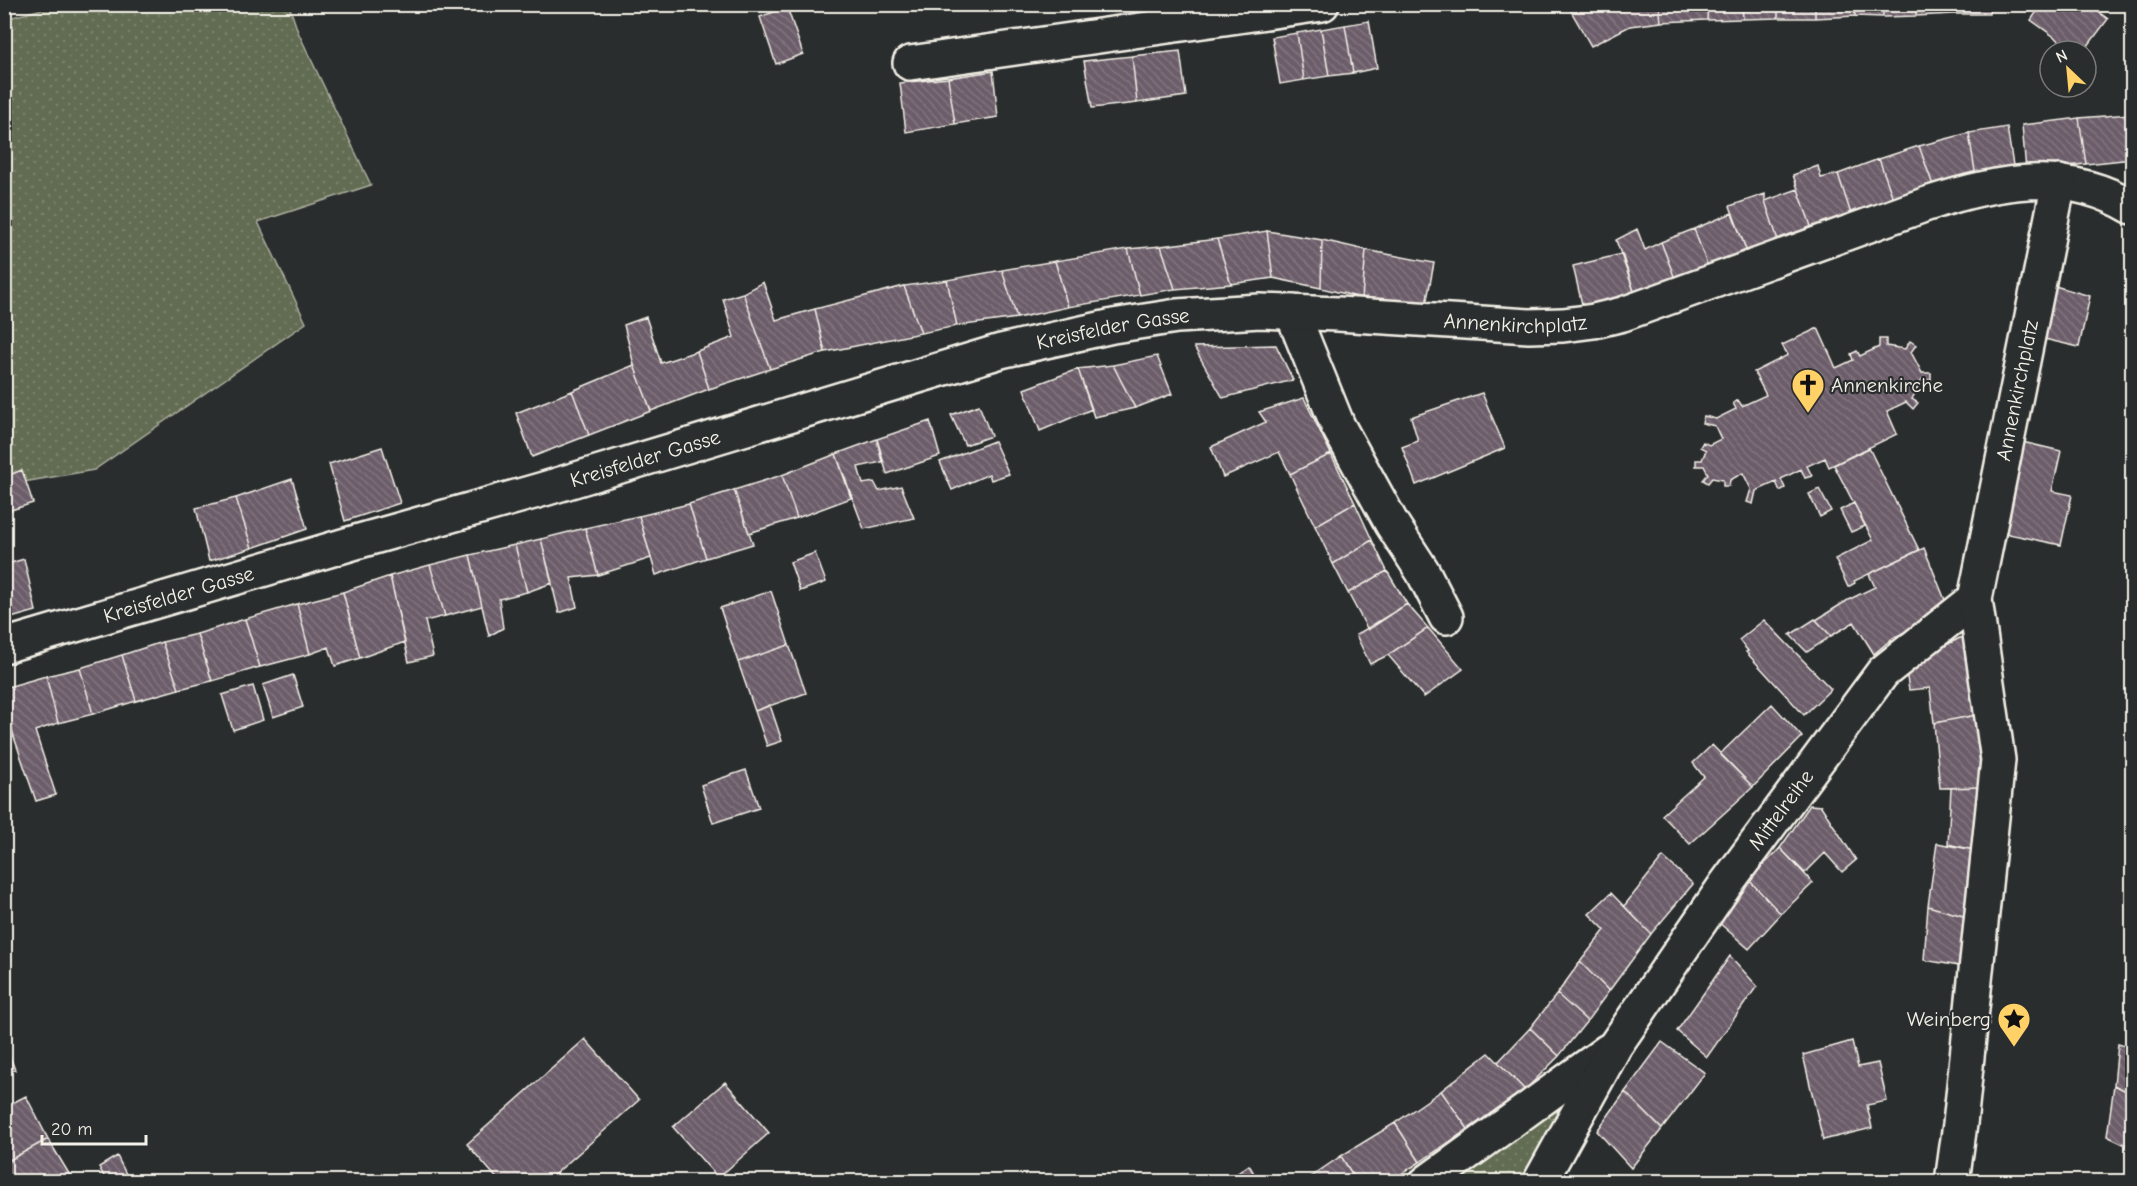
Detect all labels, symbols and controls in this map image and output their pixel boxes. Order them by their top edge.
north arrow [2038,39,2098,99]
text: N [2053,46,2070,67]
street label: Kreisfelder Gasse [1034,303,1190,355]
street label: Annenkirchplatz [1443,309,1588,338]
street label: Annenkirchplatz [1991,318,2043,463]
church icon: Annenkirche [1790,367,1826,414]
place label: Annenkirche [1831,373,1943,397]
street label: Kreisfelder Gasse [567,425,723,492]
street label: Kreisfelder Gasse [101,561,256,628]
street label: Mittelreihe [1743,765,1819,855]
place icon: Weinberg [1996,1001,2032,1048]
place label: Weinberg [1907,1007,1991,1031]
scale bar [42,1108,146,1146]
text: 20 m [51,1119,92,1140]

